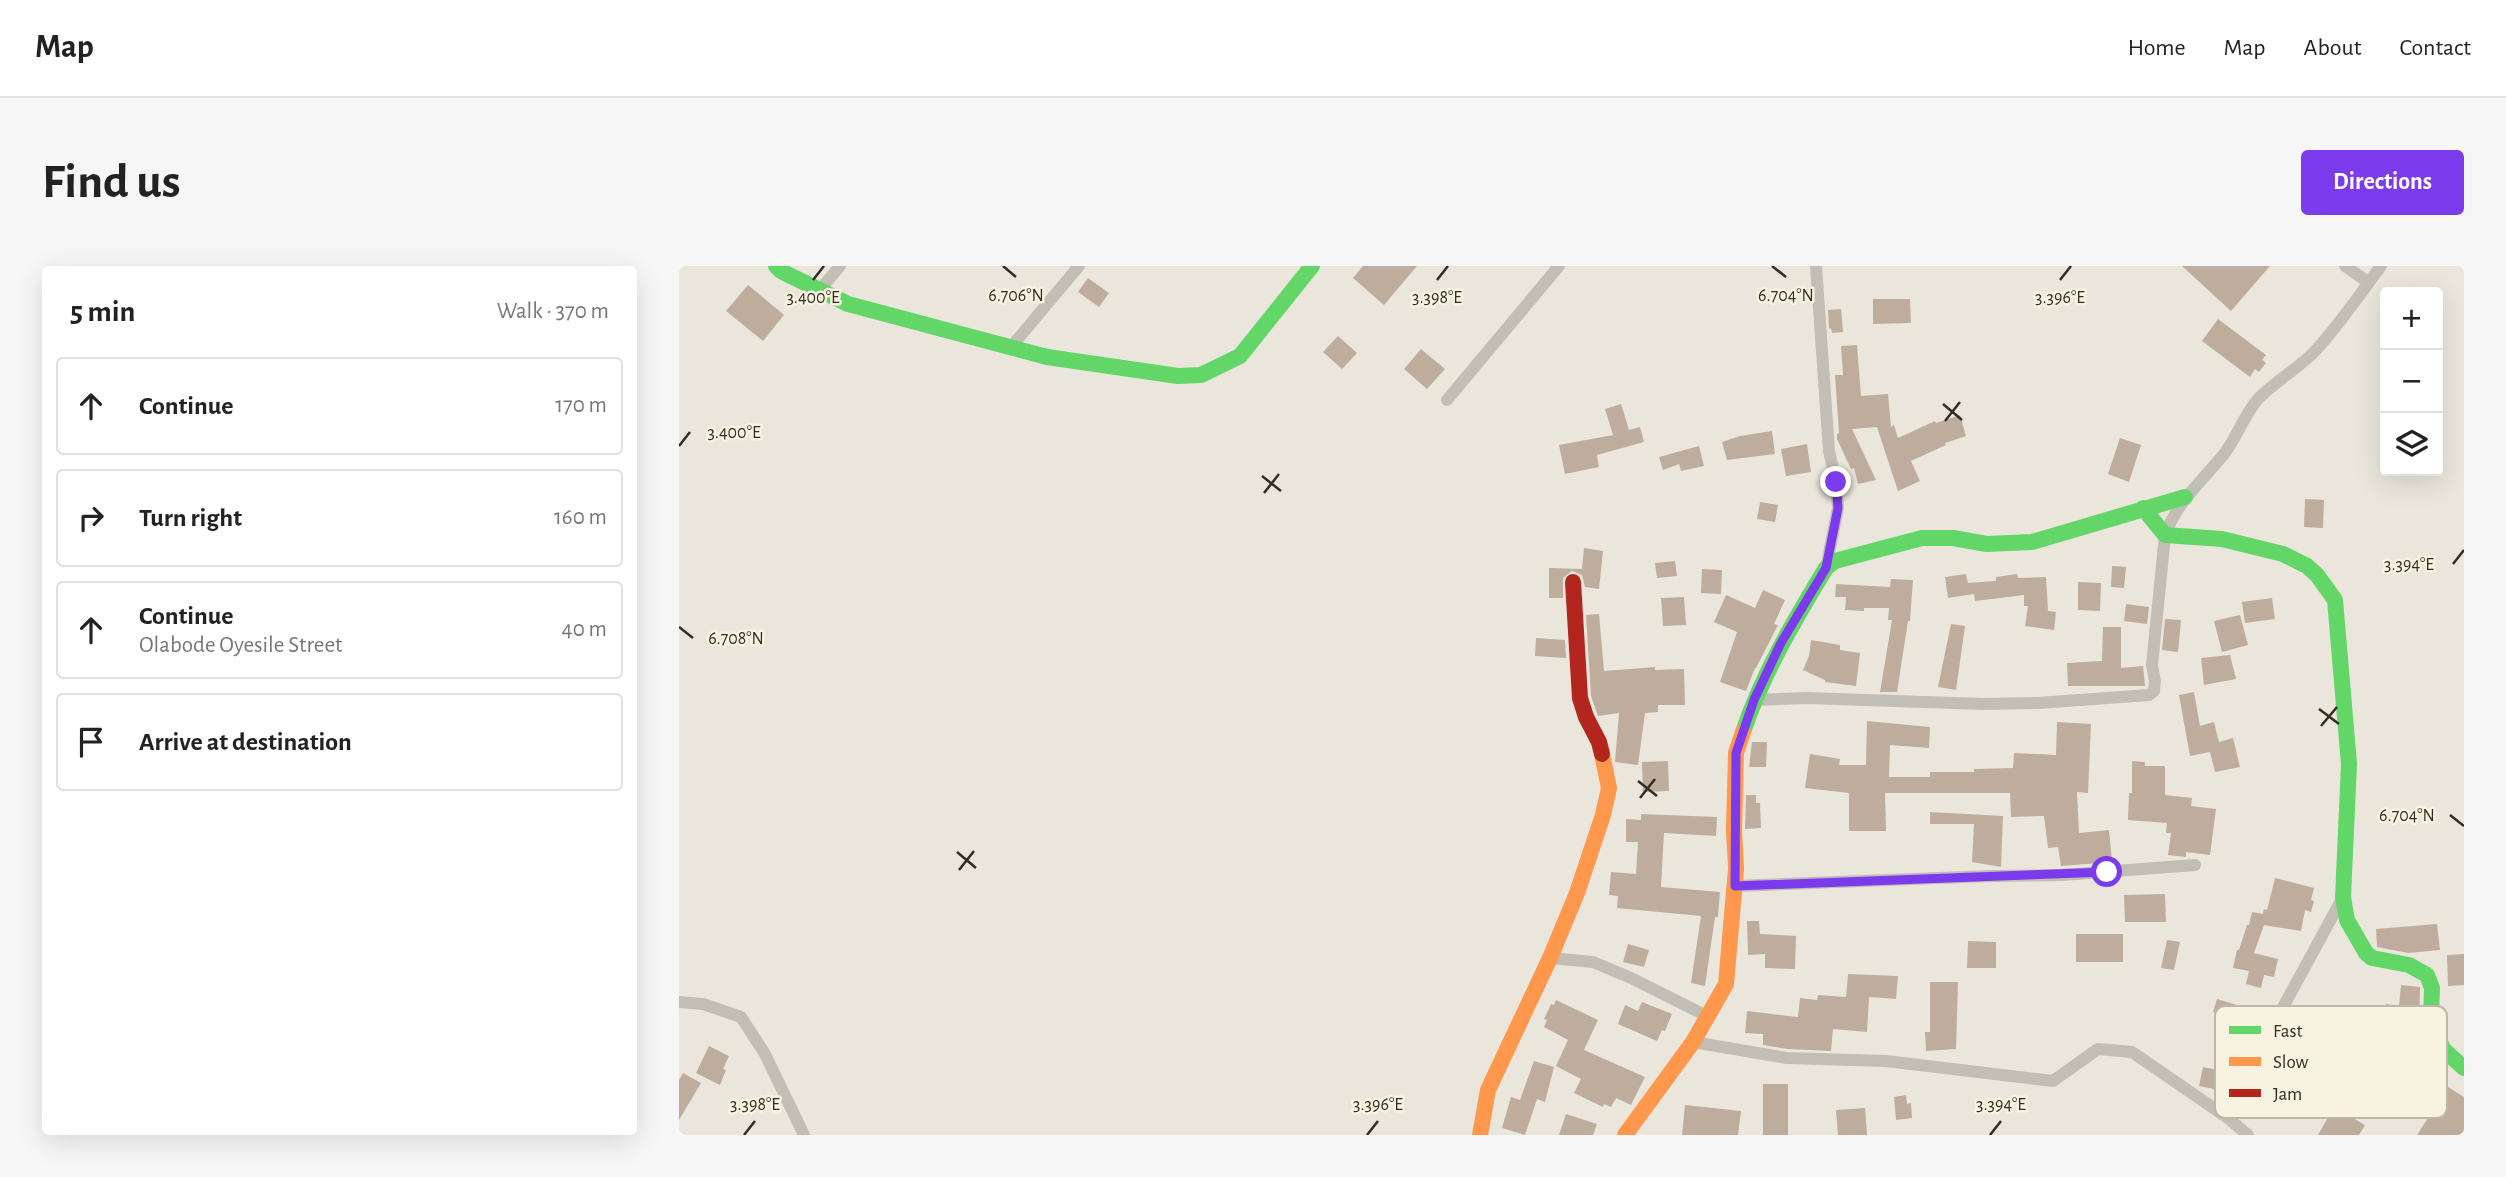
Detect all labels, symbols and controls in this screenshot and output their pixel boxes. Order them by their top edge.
text: Map [35,31,94,64]
text: Home [2128,36,2186,60]
text: Map [2224,36,2266,60]
text: About [2304,36,2361,60]
text: Contact [2399,36,2471,60]
button: Directions [2301,150,2464,215]
text: Find us [42,158,181,207]
text: 6.706°N [988,287,1044,305]
text: 6.704°N [1758,287,1814,305]
map controls [2380,287,2443,476]
button: + [2380,287,2443,350]
text: 3.400°E [786,289,840,307]
text: 3.398°E [1412,289,1462,307]
text: 3.396°E [2035,289,2085,307]
text: 5 min [70,297,135,327]
text: Walk · 370 m [497,300,609,323]
button: − [2380,350,2443,413]
icon: ahead [72,387,110,425]
text: Continue [139,393,234,419]
text: 170 m [555,394,607,417]
button: layers [2380,413,2443,476]
text: 3.400°E [707,424,761,442]
route end [1820,466,1851,497]
icon: right [72,499,110,537]
text: Turn right [139,505,242,531]
text: 160 m [554,506,607,529]
text: 3.394°E [2384,556,2434,574]
text: Continue [139,603,234,629]
icon: ahead [72,611,110,649]
text: 40 m [562,618,607,641]
text: 6.708°N [708,630,764,648]
text: Olabode Oyesile Street [139,634,342,657]
icon: arrive [72,723,110,761]
text: Arrive at destination [139,729,352,755]
text: 6.704°N [2379,807,2435,825]
route start [2091,856,2122,887]
legend [2215,1006,2447,1118]
text: Fast [2273,1022,2303,1041]
text: Slow [2273,1053,2309,1072]
text: Jam [2273,1085,2302,1104]
text: 3.398°E [730,1096,780,1114]
text: 3.396°E [1353,1096,1403,1114]
text: 3.394°E [1976,1096,2026,1114]

